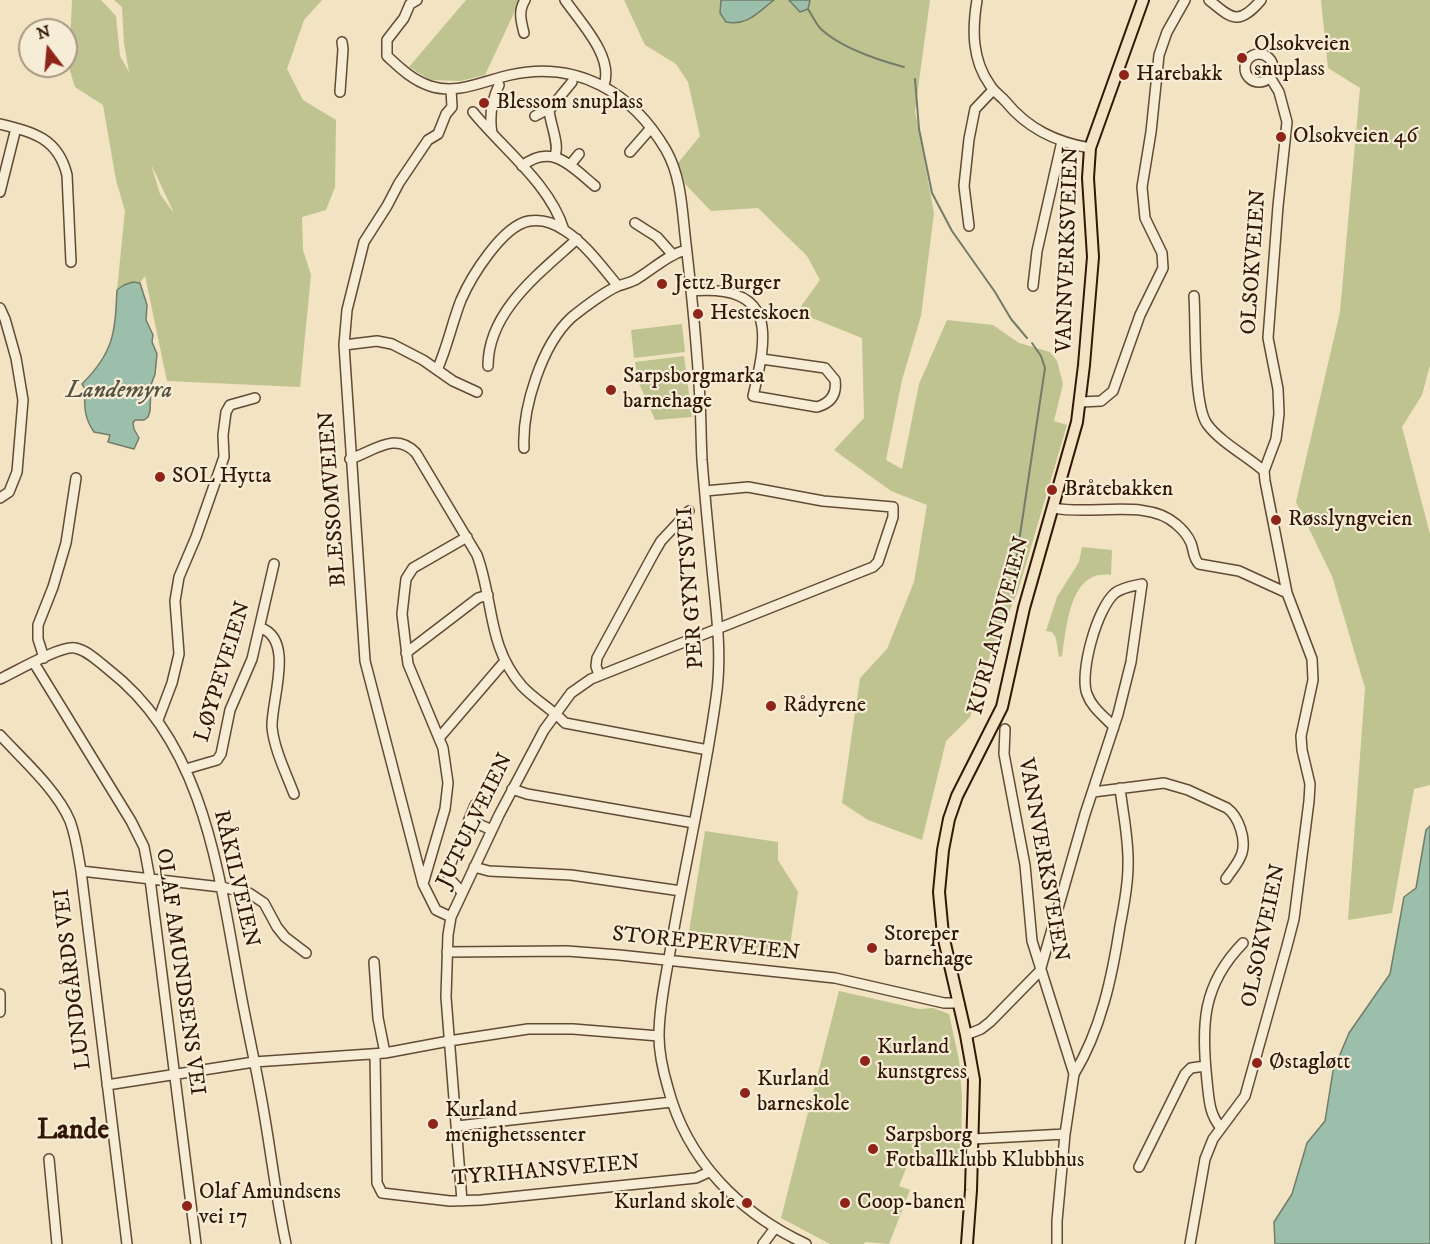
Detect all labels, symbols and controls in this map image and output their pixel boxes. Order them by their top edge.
north arrow [18,18,78,78]
text: N [35,21,53,44]
place label: Olsokveien snuplass [1254,32,1350,84]
marker: Olsokveien snuplass [1235,51,1249,65]
place label: Harebakk [1136,62,1223,88]
marker: Harebakk [1117,68,1131,82]
place label: Blessom snuplass [496,90,643,116]
marker: Blessom snuplass [477,96,491,110]
place label: Olsokveien 46 [1293,124,1418,150]
marker: Olsokveien 46 [1274,130,1288,144]
street label: VANNVERKSVEIEN [1052,146,1086,354]
street label: OLSOKVEIEN [1237,188,1273,336]
place label: Jettz Burger [674,271,781,297]
marker: Jettz Burger [655,277,669,291]
place label: Hesteskoen [710,301,810,327]
marker: Hesteskoen [691,307,705,321]
place label: Sarpsborgmarka barnehage [623,364,764,416]
water label: Landemyra [66,378,172,406]
marker: Sarpsborgmarka barnehage [604,383,618,397]
street label: BLESSOMVEIEN [315,410,353,588]
place label: SOL Hytta [172,464,271,490]
marker: SOL Hytta [153,470,167,484]
place label: Bråtebakken [1064,477,1173,503]
marker: Bråtebakken [1045,483,1059,497]
street label: PER GYNTSVEI [673,506,711,670]
place label: Røsslyngveien [1288,507,1412,533]
marker: Røsslyngveien [1269,513,1283,527]
street label: KURLANDVEIEN [964,534,1036,718]
street label: LØYPEVEIEN [190,599,258,745]
place label: Rådyrene [783,693,866,719]
marker: Rådyrene [764,699,778,713]
street label: JUTULVEIEN [432,749,520,893]
street label: VANNVERKSVEIEN [1011,756,1073,964]
street label: RÅKILVEIEN [206,808,264,950]
street label: OLAF AMUNDSENS VEI [149,847,209,1097]
street label: OLSOKVEIEN [1237,862,1293,1010]
street label: LUNDGÅRDS VEI [50,887,98,1071]
street label: STOREPERVEIEN [611,922,801,968]
place label: Storeper barnehage [884,922,973,974]
marker: Storeper barnehage [865,941,879,955]
place label: Kurland kunstgress [877,1035,967,1086]
place label: Østagløtt [1269,1050,1350,1076]
marker: Kurland kunstgress [858,1054,872,1068]
marker: Østagløtt [1250,1056,1264,1070]
place label: Kurland barneskole [757,1067,850,1118]
marker: Kurland barneskole [738,1086,752,1100]
place label: Kurland menighetssenter [445,1098,586,1150]
district label: Lande [37,1115,109,1149]
marker: Kurland menighetssenter [426,1117,440,1131]
place label: Sarpsborg Fotballklubb Klubbhus [885,1123,1084,1174]
marker: Sarpsborg Fotballklubb Klubbhus [866,1142,880,1156]
street label: TYRIHANSVEIEN [451,1151,641,1193]
place label: Olaf Amundsens vei 17 [199,1180,341,1232]
place label: Kurland skole [614,1190,735,1216]
place label: Coop-banen [857,1190,965,1216]
marker: Kurland skole [740,1196,754,1210]
marker: Coop-banen [838,1196,852,1210]
marker: Olaf Amundsens vei 17 [180,1199,194,1213]

